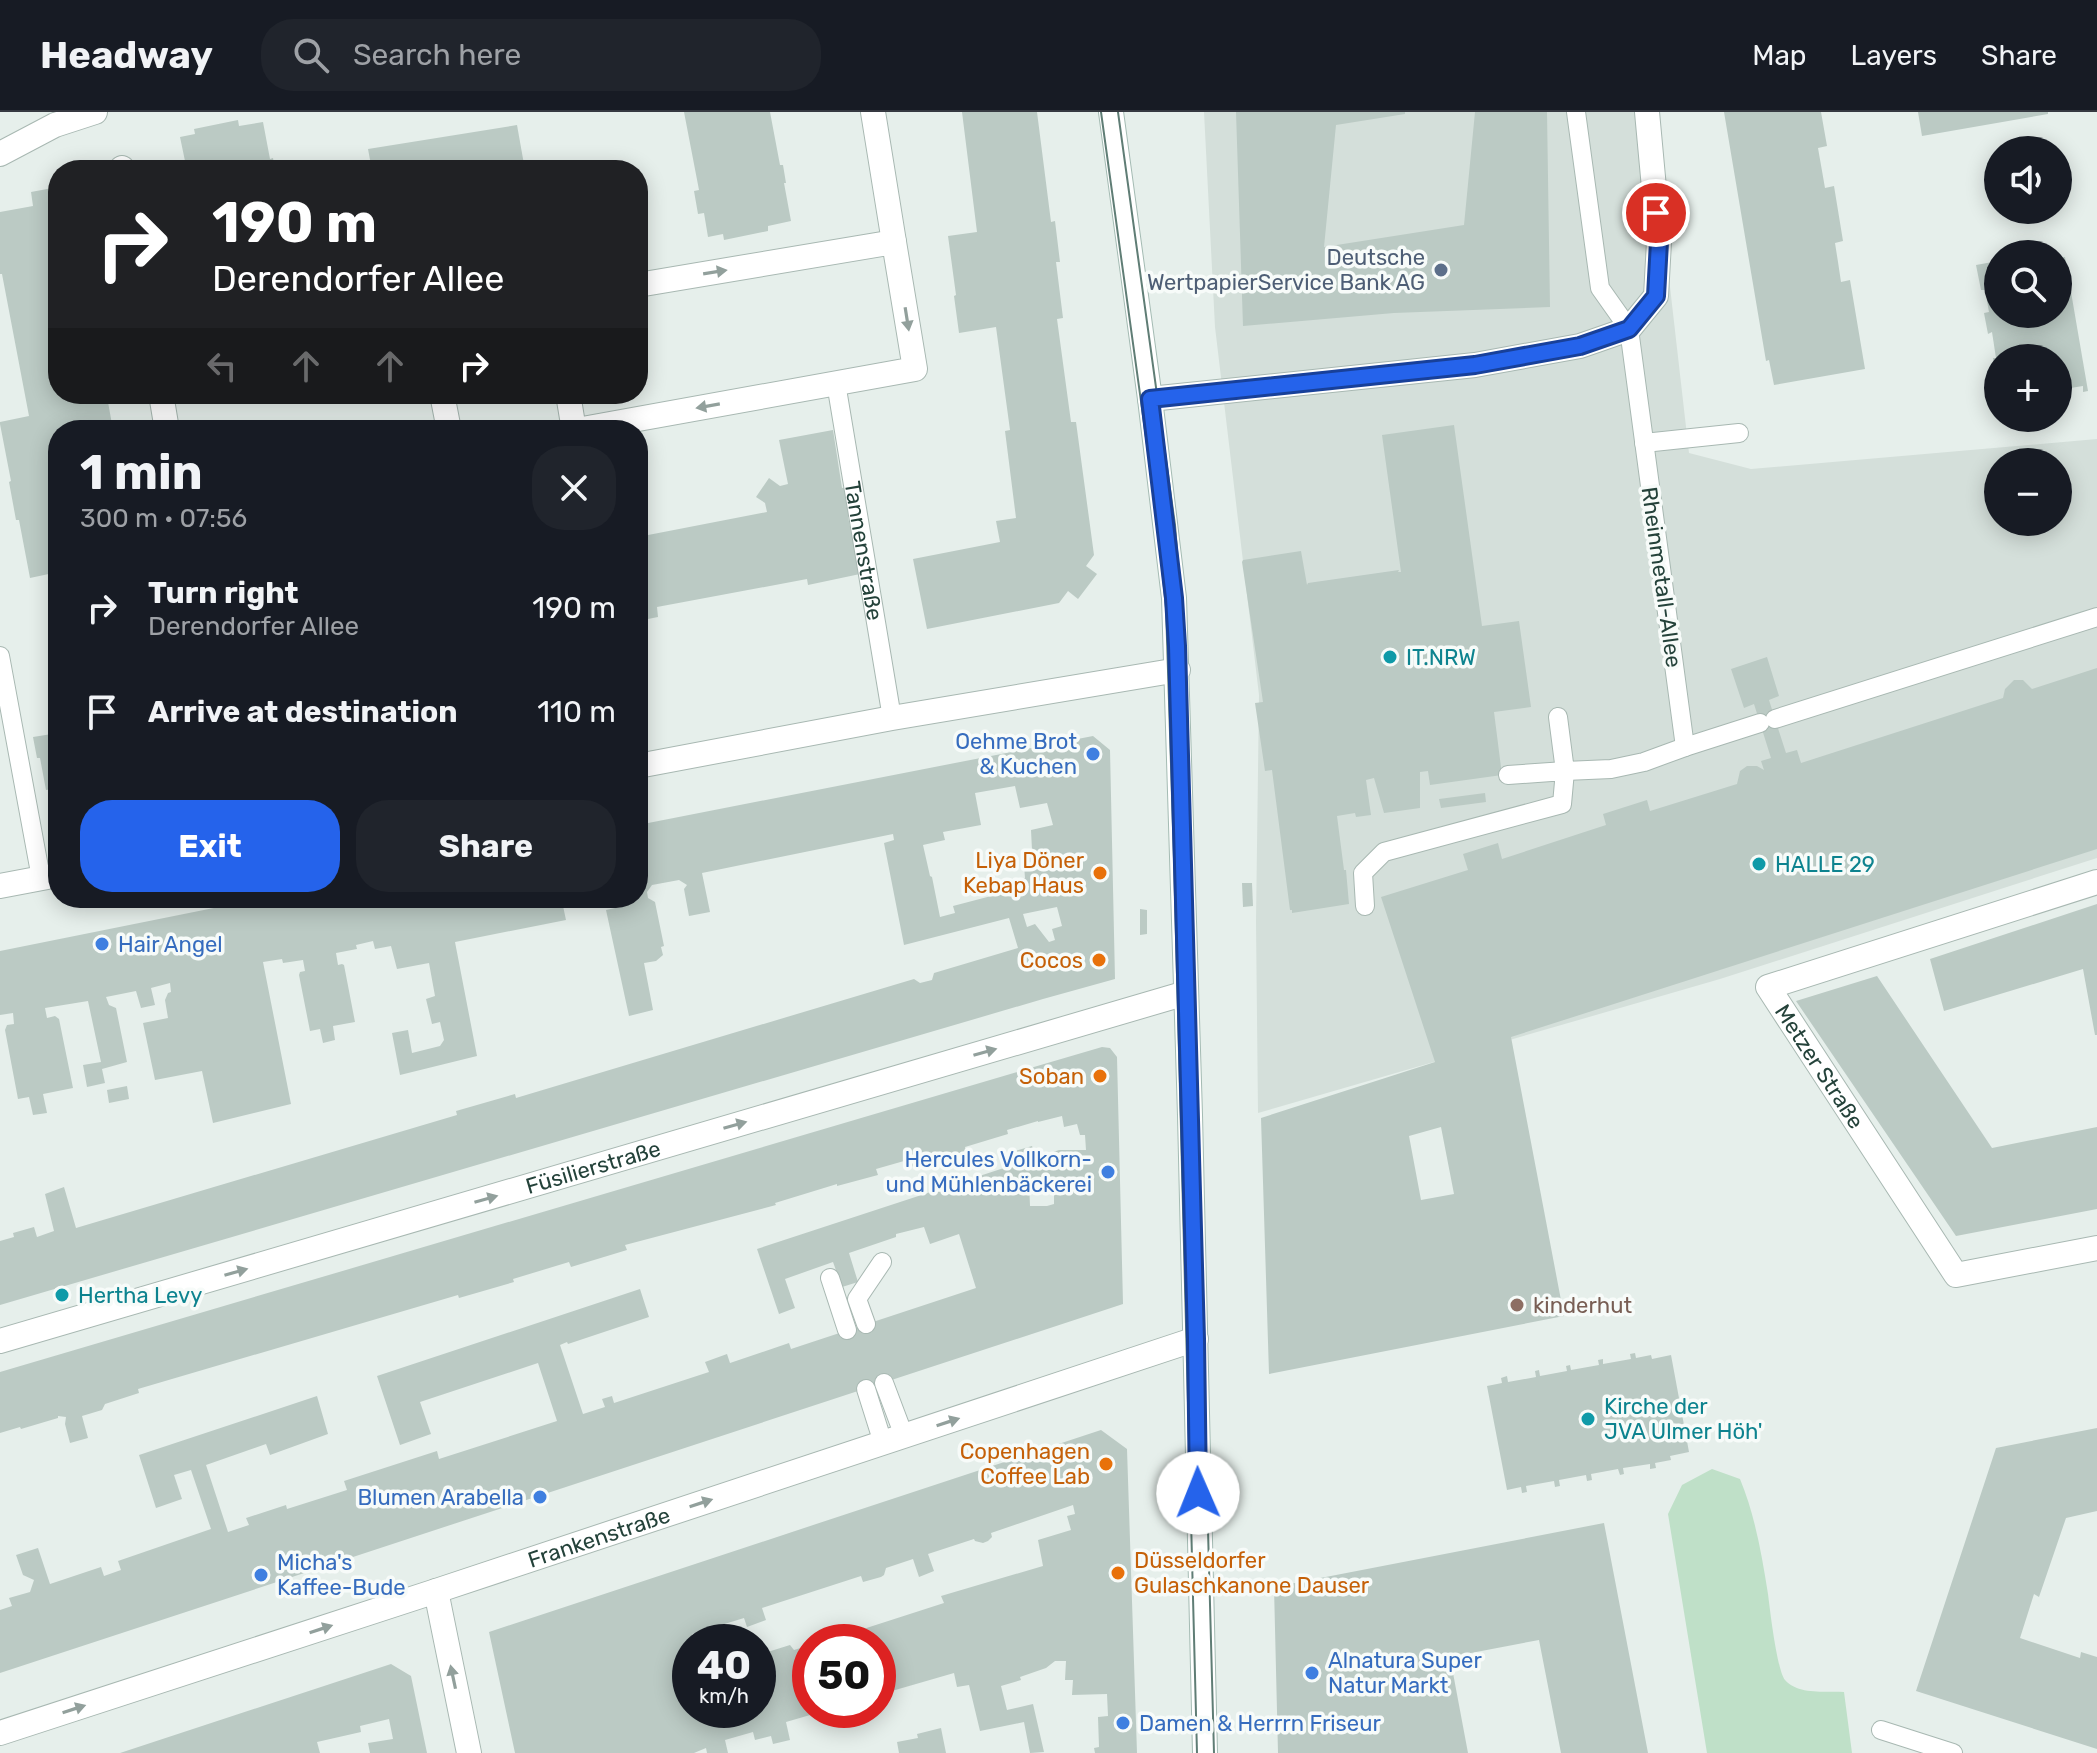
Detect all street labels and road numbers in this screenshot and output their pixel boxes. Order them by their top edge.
street label: Tannenstraße [839,479,888,622]
street label: Rheinmetall-Allee [1635,485,1688,669]
street label: Metzer Straße [1769,999,1870,1134]
street label: Füsilierstraße [523,1135,664,1200]
street label: Frankenstraße [524,1501,673,1574]

